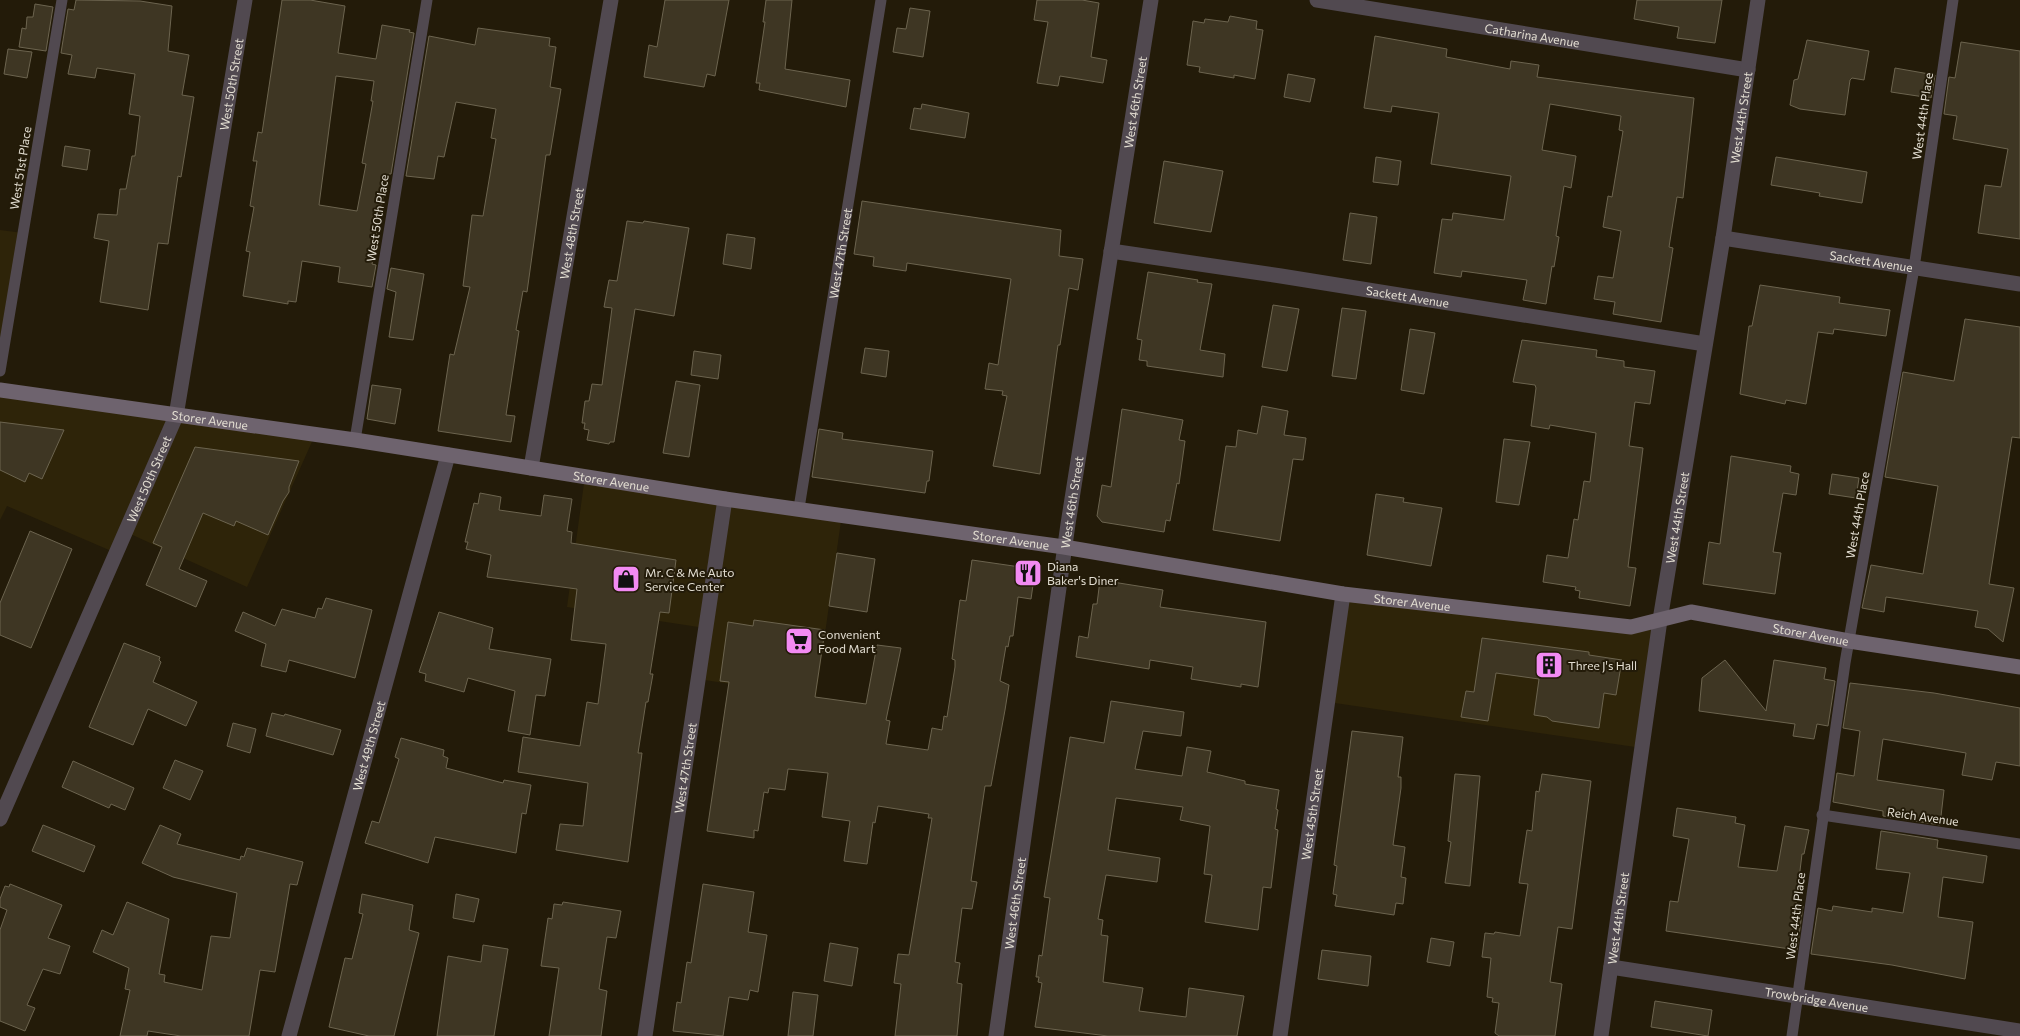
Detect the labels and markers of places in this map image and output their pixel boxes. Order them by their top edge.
restaurant icon: Diana Baker's Diner [1013,558,1043,588]
place label: Diana Baker's Diner [1047,559,1119,587]
shop icon: Mr. C & Me Auto Service Center [611,564,641,594]
place label: Mr. C & Me Auto Service Center [645,565,734,593]
supermarket icon: Convenient Food Mart [784,626,814,656]
place label: Convenient Food Mart [818,627,881,655]
building icon: Three J's Hall [1534,650,1564,680]
place label: Three J's Hall [1568,658,1637,673]

